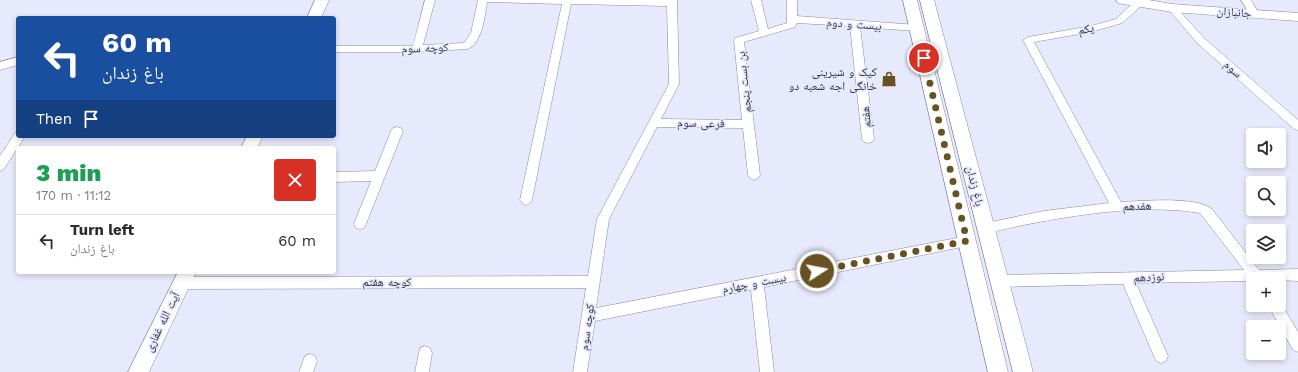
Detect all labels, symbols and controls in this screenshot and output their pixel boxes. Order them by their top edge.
street label: جانبازان [1216,4,1252,21]
street label: بیست و دوم [826,15,882,34]
street label: یکم [1077,20,1096,38]
text: 60 m [102,26,172,59]
icon: left [36,32,88,84]
street label: کوچه سوم [401,40,449,57]
pin [907,41,941,75]
icon: arrive [913,47,935,69]
street label: بن بست پنجم [734,51,755,113]
street label: سوم [1220,57,1245,81]
text: باغ زندان [102,62,164,83]
place label: کیک و شیرینی خانگی اجه شعبه دو [789,65,877,93]
shop icon: کیک و شیرینی خانگی اجه شعبه دو [880,70,898,88]
street label: هفتم [858,106,875,128]
icon: arrive [80,108,102,130]
text: Then [36,110,72,128]
street label: فرعی سوم [677,116,725,131]
map controls [1246,128,1286,360]
button: sound [1246,128,1286,168]
text: 3 min [36,159,101,187]
button: close [274,159,316,201]
street label: باغ زندان [962,164,987,208]
button: search [1246,176,1286,216]
text: 170 m · 11:12 [36,188,111,203]
street label: هفدهم [1122,199,1152,214]
text: Turn left [70,221,134,239]
button: layers [1246,224,1286,264]
icon: left [36,230,58,252]
text: 60 m [278,232,316,250]
text: باغ زندان [70,241,115,256]
position arrow [796,250,838,292]
street label: نوزدهم [1133,269,1165,286]
street label: بیست و چهارم [721,270,787,297]
button: + [1246,272,1286,312]
street label: کوچه هفتم [362,275,412,290]
street label: آیت الله غفاری [142,289,183,354]
street label: کوچه سوم [577,303,598,351]
button: − [1246,320,1286,360]

